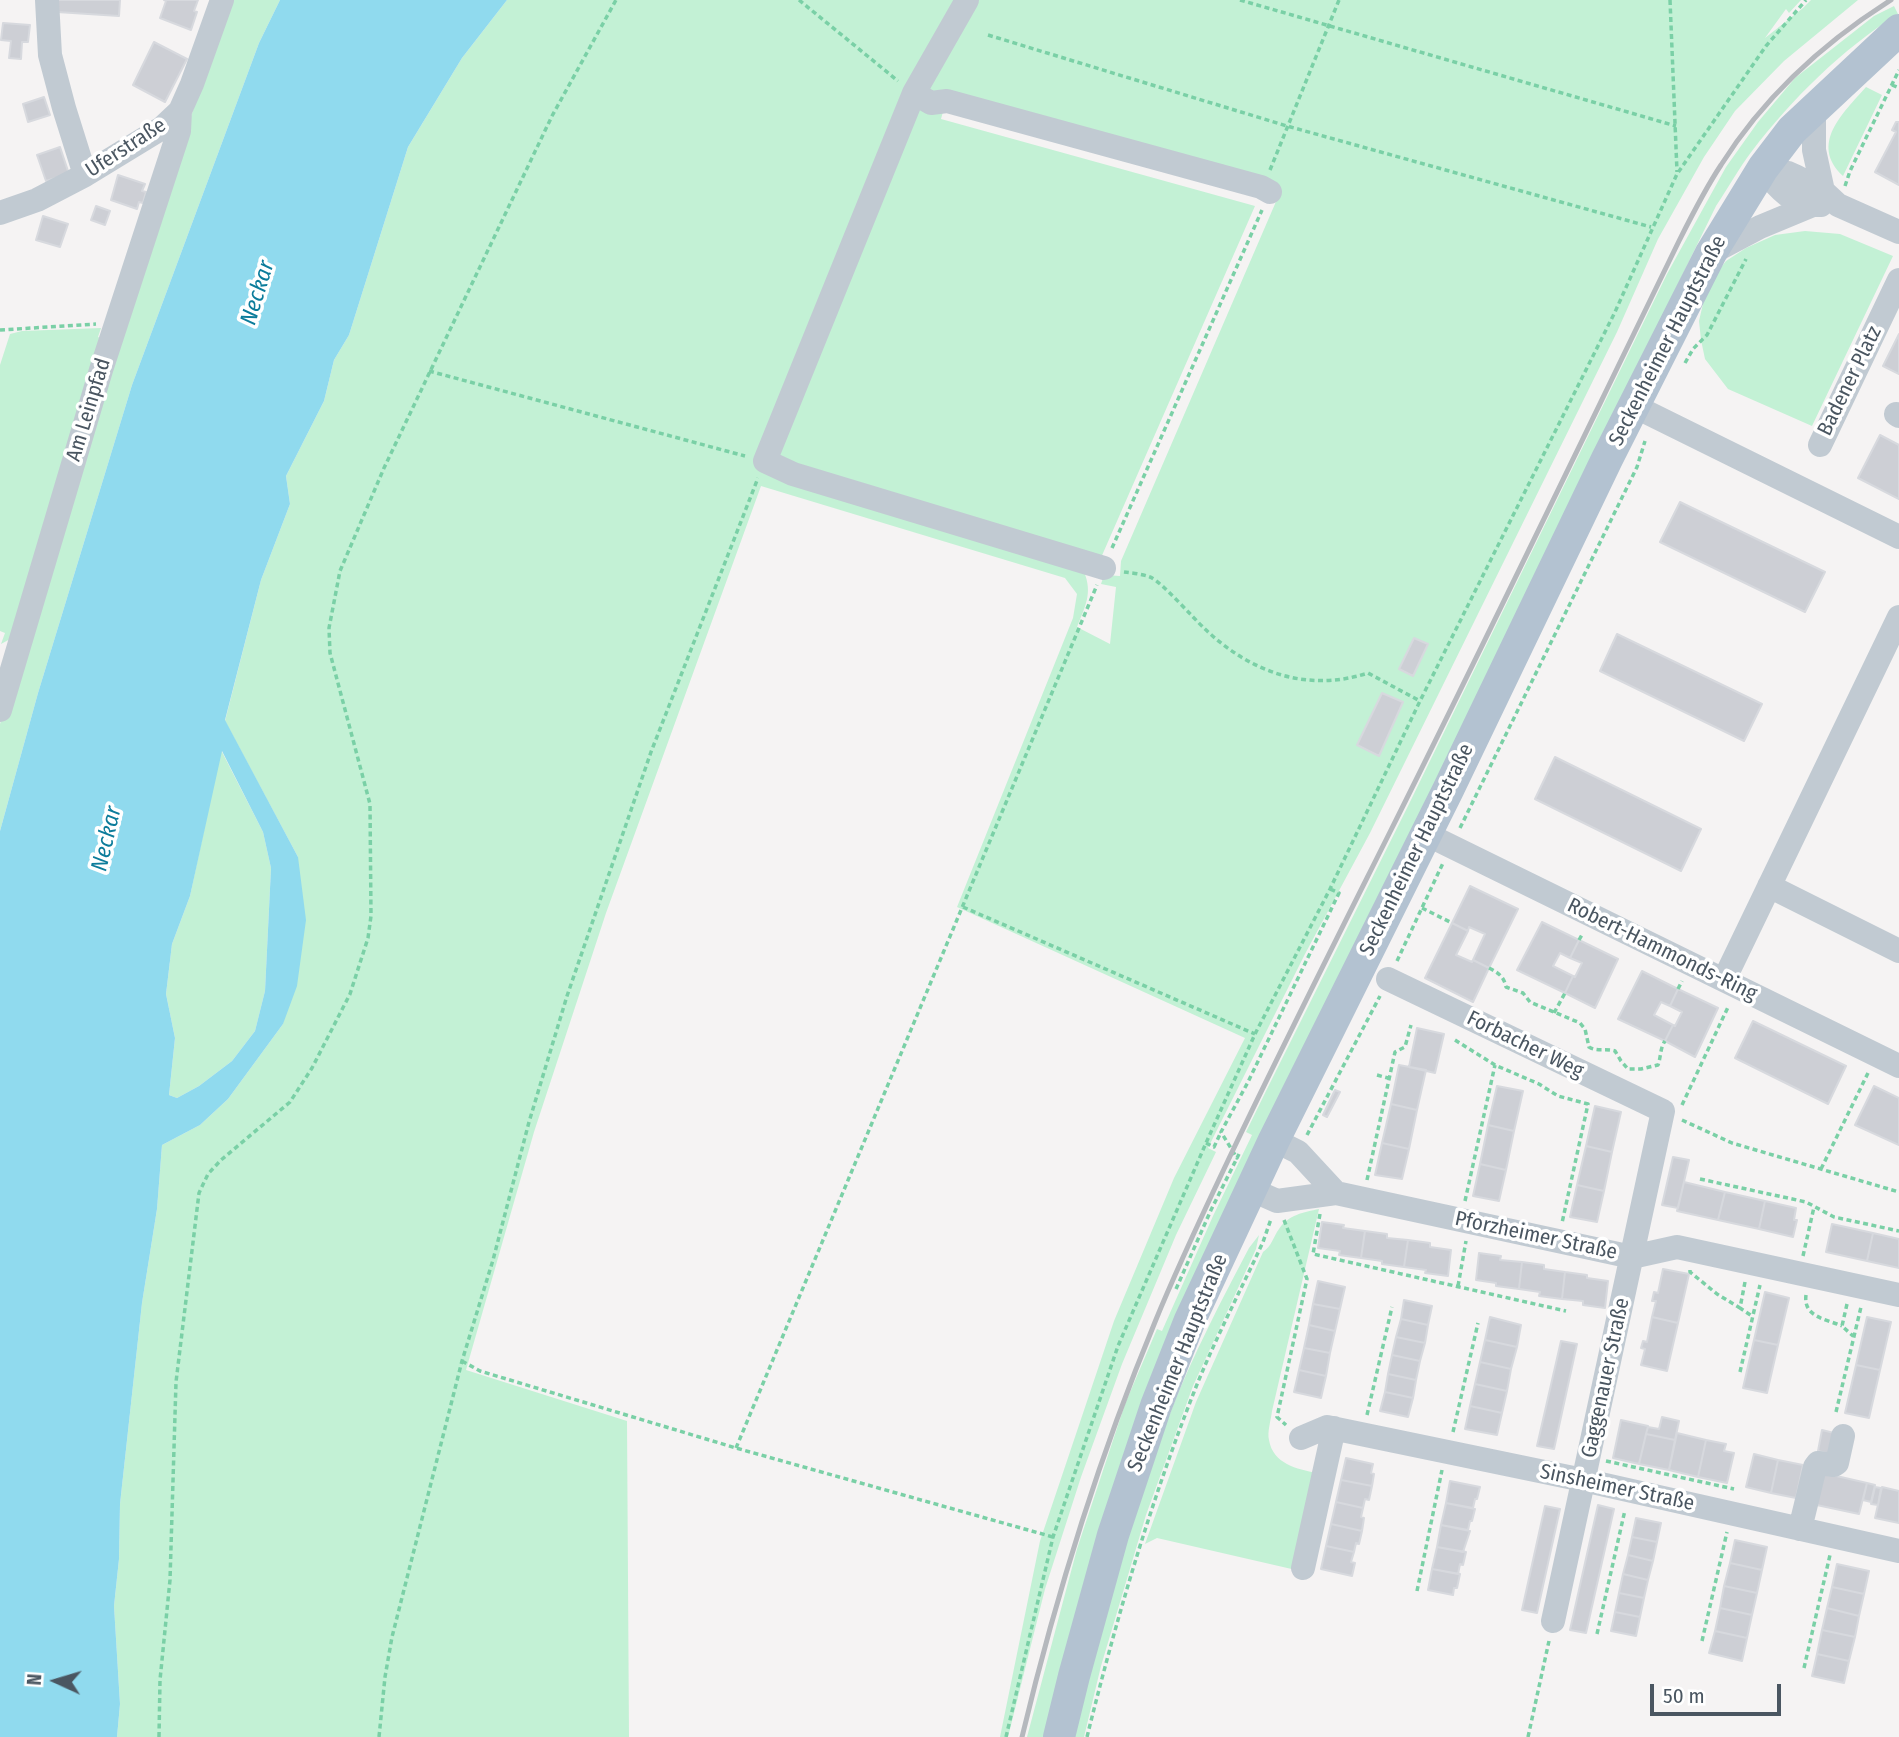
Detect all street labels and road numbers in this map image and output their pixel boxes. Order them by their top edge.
street label: Uferstraße [81,113,171,183]
street label: Seckenheimer Hauptstraße [1604,232,1732,450]
street label: Badener Platz [1813,322,1887,440]
street label: Am Leinpfad [61,355,117,465]
street label: Seckenheimer Hauptstraße [1355,740,1479,960]
street label: Robert-Hammonds-Ring [1563,893,1761,1007]
street label: Forbacher Weg [1463,1006,1587,1084]
street label: Pforzheimer Straße [1453,1207,1619,1265]
street label: Seckenheimer Hauptstraße [1123,1250,1233,1476]
street label: Gaggenauer Straße [1577,1296,1635,1460]
street label: Sinsheimer Straße [1538,1459,1696,1517]

